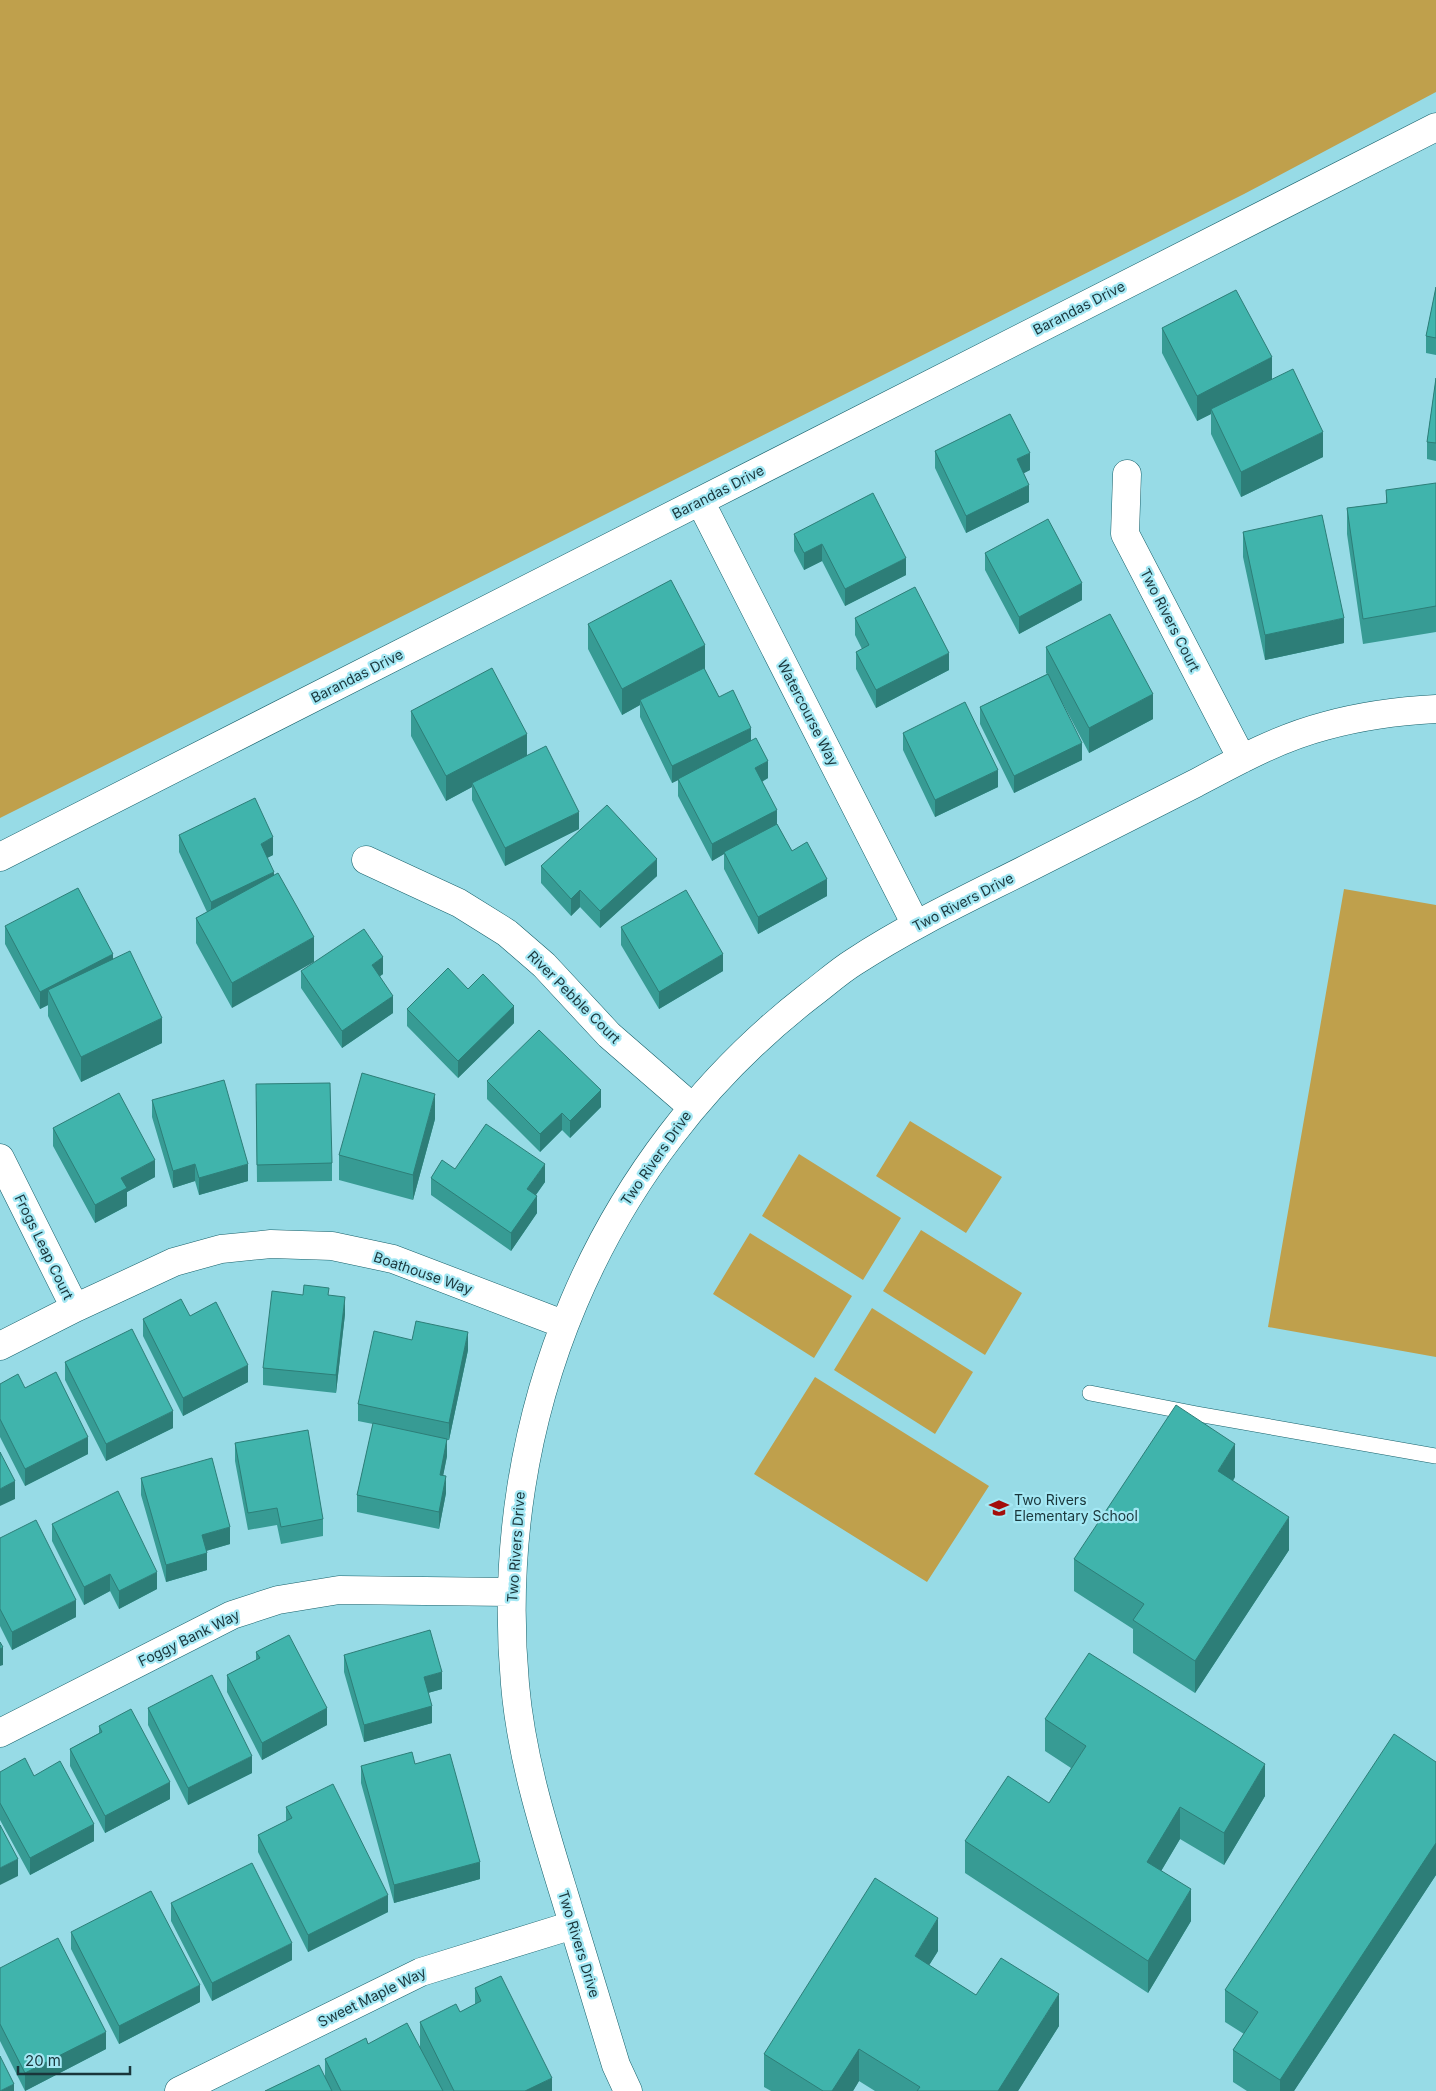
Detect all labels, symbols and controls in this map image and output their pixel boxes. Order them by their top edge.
street label: Barandas Drive [1030,277,1128,338]
street label: Barandas Drive [669,461,767,522]
street label: Two Rivers Court [1137,565,1204,675]
street label: Barandas Drive [308,645,406,706]
street label: Watercourse Way [774,657,843,769]
street label: Two Rivers Drive [909,869,1016,934]
street label: River Pebble Court [525,947,624,1047]
street label: Two Rivers Drive [617,1107,694,1208]
street label: Frogs Leap Court [12,1191,77,1302]
street label: Boathouse Way [372,1248,475,1297]
street label: Two Rivers Drive [503,1491,528,1603]
place label: Two Rivers Elementary School [1014,1491,1138,1524]
school or university icon: Two Rivers Elementary School [988,1497,1010,1519]
street label: Foggy Bank Way [135,1606,242,1669]
street label: Two Rivers Drive [555,1888,604,2000]
street label: Sweet Maple Way [315,1963,429,2030]
scale bar [18,2044,130,2076]
text: 20 m [25,2051,61,2070]

